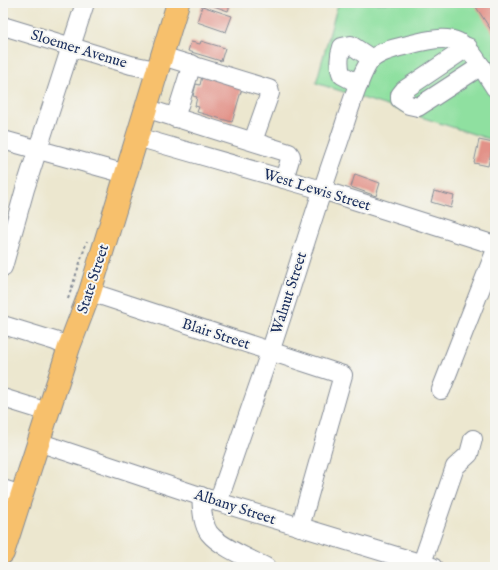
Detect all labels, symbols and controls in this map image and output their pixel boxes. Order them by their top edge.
street label: Sloemer Avenue [29,25,130,73]
street label: West Lewis Street [261,165,373,215]
street label: State Street [73,242,113,316]
street label: Walnut Street [267,249,311,337]
street label: Blair Street [180,314,252,354]
street label: Albany Street [191,485,278,529]

